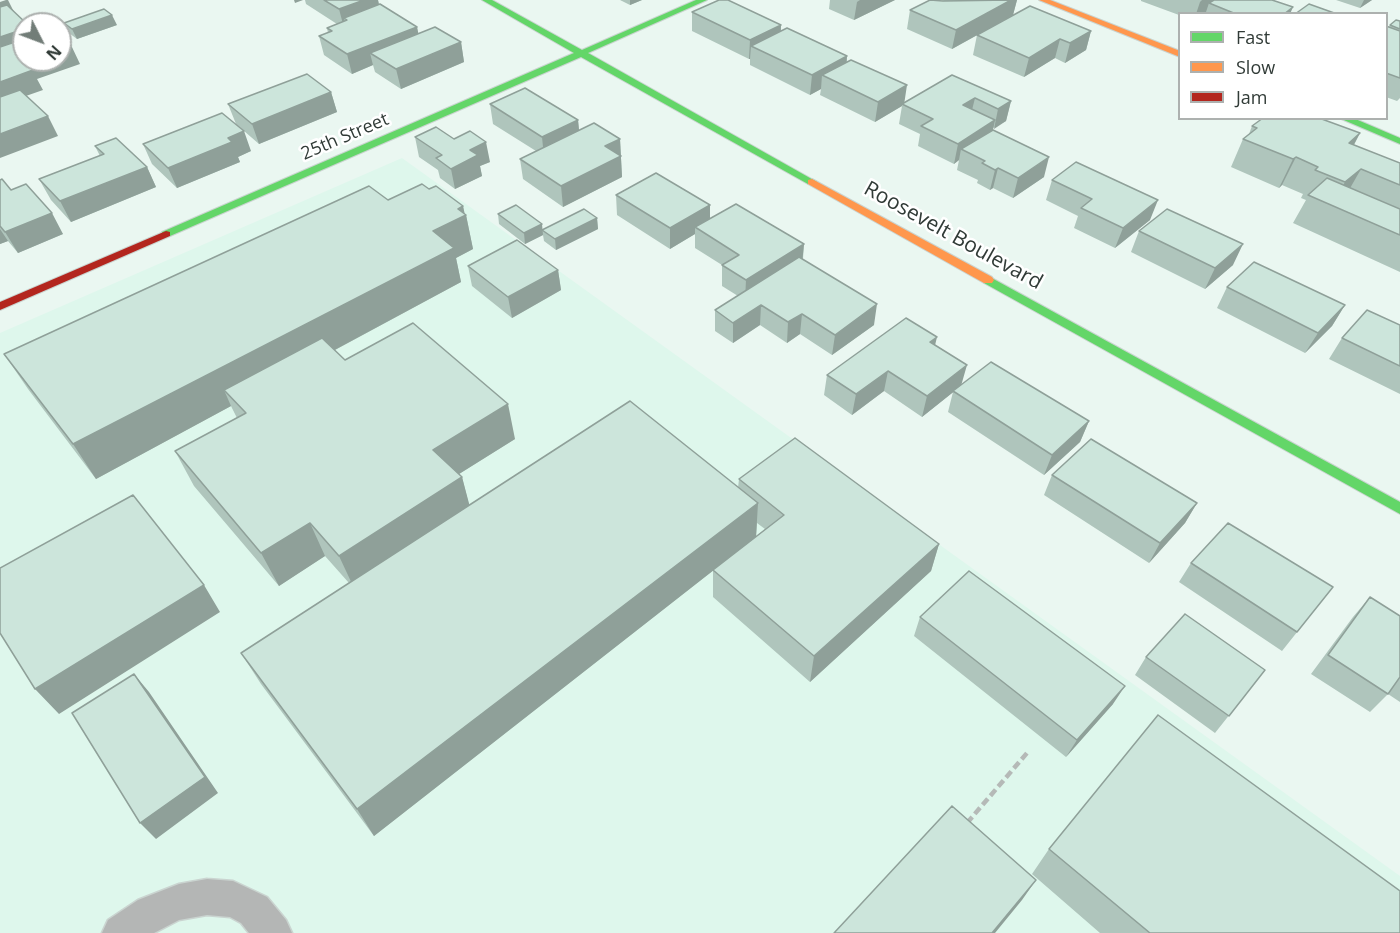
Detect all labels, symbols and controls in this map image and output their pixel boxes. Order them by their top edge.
north arrow [12,12,72,72]
legend [1178,12,1388,120]
text: Fast [1236,25,1270,49]
text: N [41,41,66,65]
text: Slow [1236,55,1275,79]
text: Jam [1236,85,1268,109]
street label: 25th Street [298,109,392,165]
street label: Roosevelt Boulevard [859,176,1047,296]

